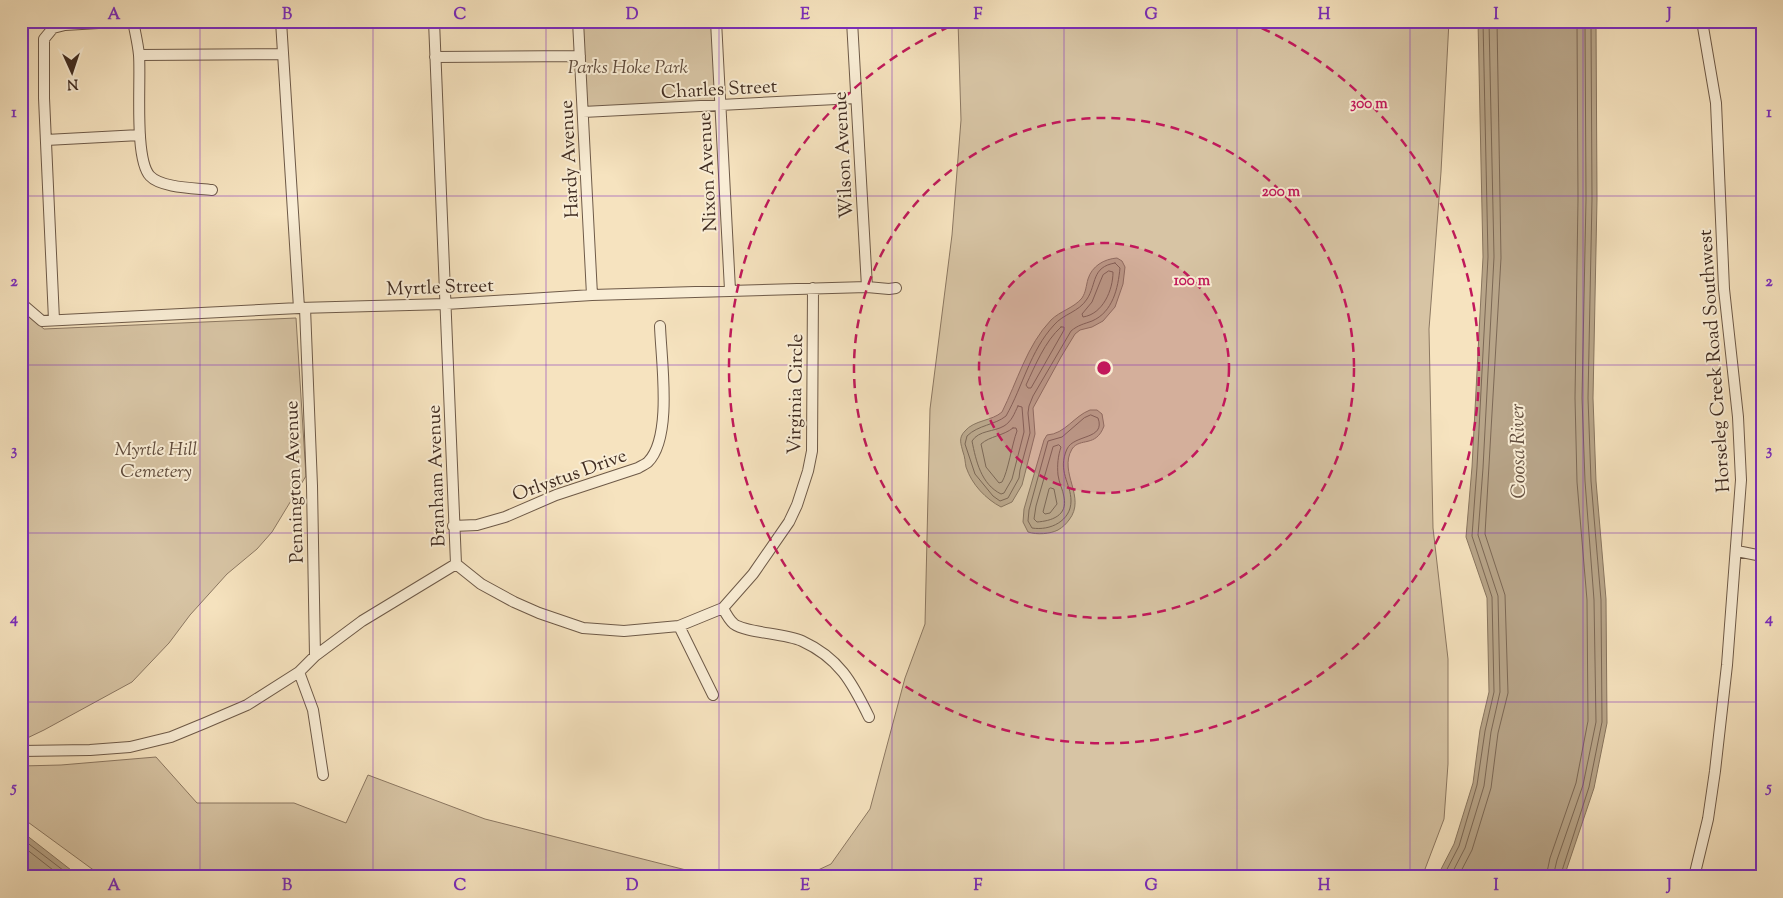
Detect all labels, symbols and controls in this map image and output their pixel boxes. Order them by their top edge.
text: A [108,4,121,27]
text: B [282,4,292,27]
text: C [454,4,467,27]
text: D [626,4,639,27]
text: E [800,4,810,27]
text: F [974,4,983,27]
text: G [1144,4,1158,27]
text: H [1318,4,1331,27]
text: I [1493,4,1499,27]
text: J [1665,4,1672,27]
north arrow [48,48,98,98]
park label: Parks Hoke Park [568,55,689,82]
text: N [66,73,79,93]
street label: Charles Street [660,74,779,107]
street label: Wilson Avenue [828,90,861,219]
text: 300 m [1350,94,1388,115]
street label: Hardy Avenue [554,99,587,219]
text: 1 [11,102,17,125]
text: 1 [1766,102,1772,125]
street label: Nixon Avenue [692,111,725,232]
text: 200 m [1262,182,1301,203]
street label: Horseleg Creek Road Southwest [1693,228,1738,493]
text: 2 [10,271,18,294]
text: 100 m [1174,271,1211,292]
text: 2 [1765,271,1773,294]
street label: Myrtle Street [386,273,495,304]
street label: Virginia Circle [782,333,811,455]
centre of rings [1095,359,1113,377]
street label: Pennington Avenue [279,400,312,564]
water label: Coosa River [1504,403,1535,499]
street label: Branham Avenue [422,404,453,547]
park label: Myrtle Hill Cemetery [114,437,198,486]
text: 3 [11,440,18,463]
text: 3 [1766,440,1773,463]
street label: Orlystus Drive [509,443,631,510]
text: 4 [9,608,18,631]
text: 4 [1764,608,1773,631]
text: 5 [9,777,17,800]
text: 5 [1764,777,1772,800]
text: A [108,875,121,898]
text: B [282,875,292,898]
text: C [454,875,467,898]
text: D [626,875,639,898]
text: E [800,875,810,898]
text: F [974,875,983,898]
text: G [1144,875,1158,898]
text: H [1318,875,1331,898]
text: I [1493,875,1499,898]
text: J [1665,875,1672,898]

